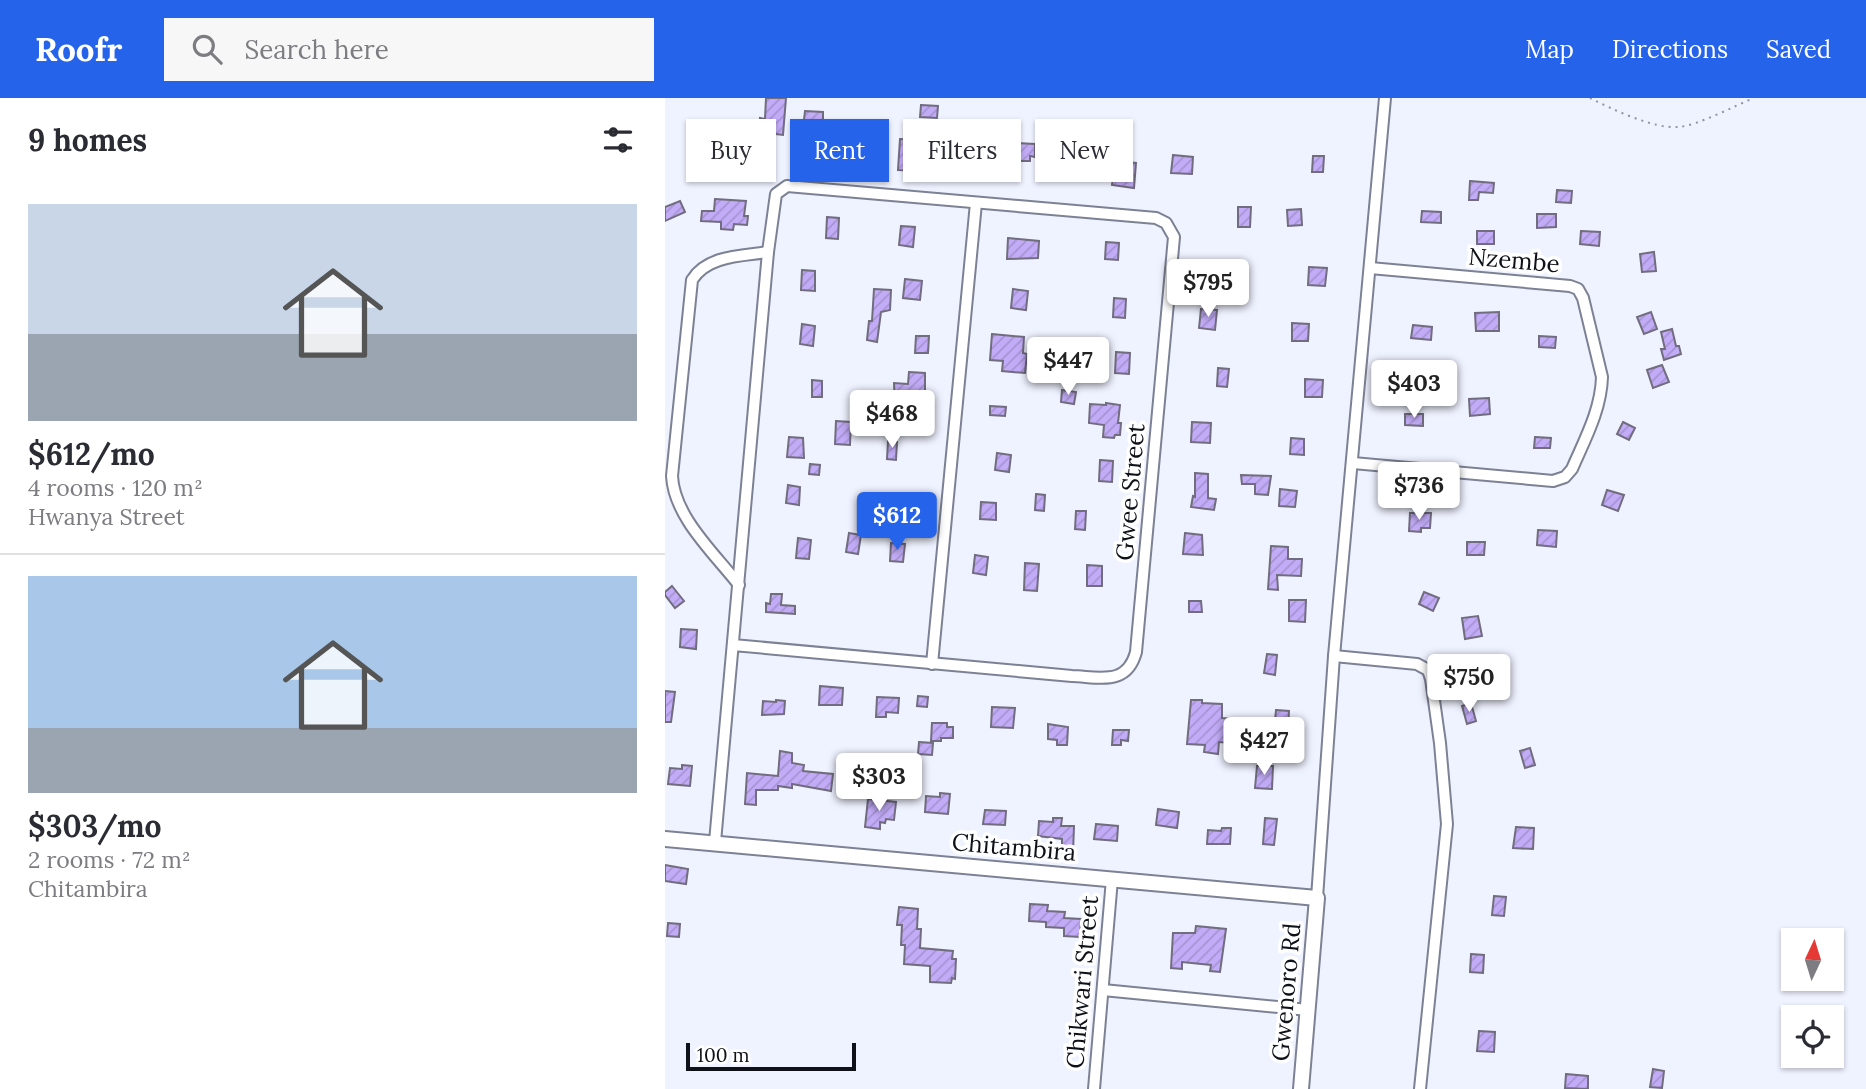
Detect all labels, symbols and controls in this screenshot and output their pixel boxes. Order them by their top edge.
search box [164,18,654,81]
text: Roofr [35,28,122,70]
icon: search [188,30,226,68]
text: Search here [244,33,389,66]
text: Map [1525,34,1574,65]
text: Directions [1612,34,1728,65]
text: Saved [1766,34,1831,65]
chip: Buy [686,119,776,182]
chip: Rent [790,119,889,182]
chip: Filters [903,119,1021,182]
chip: New [1035,119,1133,182]
text: 9 homes [28,121,147,159]
icon: filters [599,121,637,159]
street label: Nzembe [1467,241,1561,279]
icon: home [270,250,396,376]
pin: $795 [1167,260,1249,319]
text: $795 [1183,267,1233,296]
pin: $447 [1027,338,1109,397]
text: $447 [1043,345,1093,374]
pin: $403 [1373,360,1455,420]
text: $403 [1387,368,1441,397]
pin: $468 [851,390,933,450]
text: $468 [866,398,918,427]
street label: Gwee Street [1109,421,1151,562]
text: $612/mo [28,435,155,473]
pin: $736 [1378,462,1460,522]
text: $736 [1394,470,1444,499]
text: 4 rooms · 120 m² [28,473,203,502]
pin: $612 [856,492,938,552]
text: $612 [873,500,921,529]
text: Hwanya Street [28,502,185,531]
icon: home [270,622,396,748]
pin: $750 [1428,654,1510,714]
text: $750 [1443,662,1495,691]
pin: $427 [1223,718,1305,777]
text: $427 [1239,725,1289,754]
pin: $303 [838,754,920,813]
text: $303 [852,761,906,790]
text: $303/mo [28,807,162,845]
street label: Chitambira [951,826,1077,868]
text: 2 rooms · 72 m² [28,845,191,874]
text: Chitambira [28,874,148,903]
street label: Chikwari Street [1059,893,1105,1070]
street label: Gwenoro Rd [1265,922,1307,1062]
north arrow [1781,928,1845,990]
map controls [1781,928,1844,1068]
button: locate [1781,1005,1844,1068]
scale bar [686,1040,856,1072]
text: 100 m [697,1043,750,1067]

